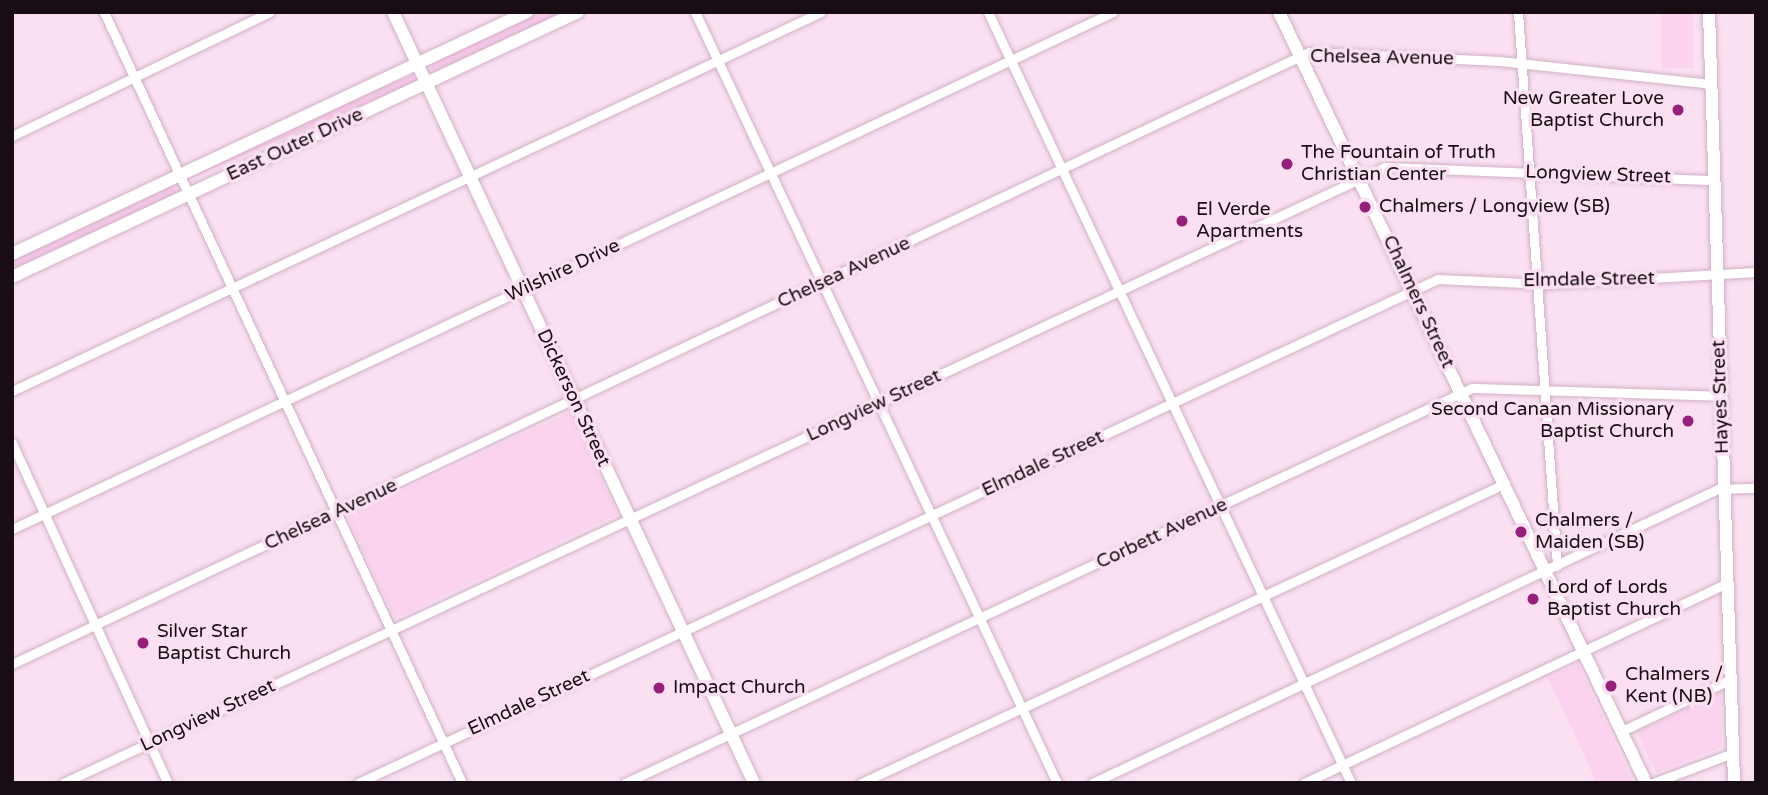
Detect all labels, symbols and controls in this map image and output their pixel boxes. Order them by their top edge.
street label: Chelsea Avenue [1310,45,1454,71]
place label: New Greater Love Baptist Church [1503,88,1664,132]
marker: New Greater Love Baptist Church [1670,102,1686,118]
street label: East Outer Drive [223,103,367,187]
place label: The Fountain of Truth Christian Center [1301,142,1496,186]
marker: The Fountain of Truth Christian Center [1279,156,1295,172]
street label: Longview Street [1525,161,1671,189]
place label: Chalmers / Longview (SB) [1379,196,1610,218]
place label: El Verde Apartments [1196,199,1303,243]
marker: Chalmers / Longview (SB) [1357,199,1373,215]
marker: El Verde Apartments [1174,213,1190,229]
street label: Chelsea Avenue [774,232,914,314]
street label: Chalmers Street [1377,232,1459,372]
street label: Wilshire Drive [502,235,624,307]
street label: Elmdale Street [1523,267,1655,293]
street label: Dickerson Street [531,326,615,470]
street label: Hayes Street [1708,340,1734,454]
street label: Longview Street [803,365,945,447]
place label: Second Canaan Missionary Baptist Church [1431,399,1674,443]
marker: Second Canaan Missionary Baptist Church [1680,413,1696,429]
street label: Elmdale Street [979,426,1107,502]
street label: Chelsea Avenue [261,474,401,556]
street label: Corbett Avenue [1093,494,1231,574]
place label: Chalmers / Maiden (SB) [1535,510,1644,554]
marker: Chalmers / Maiden (SB) [1513,524,1529,540]
place label: Lord of Lords Baptist Church [1547,577,1681,621]
marker: Lord of Lords Baptist Church [1525,591,1541,607]
place label: Silver Star Baptist Church [157,621,291,665]
marker: Silver Star Baptist Church [135,635,151,651]
place label: Chalmers / Kent (NB) [1625,664,1723,708]
street label: Elmdale Street [465,665,593,741]
street label: Longview Street [137,675,279,757]
place label: Impact Church [673,677,806,699]
marker: Chalmers / Kent (NB) [1603,678,1619,694]
marker: Impact Church [651,680,667,696]

